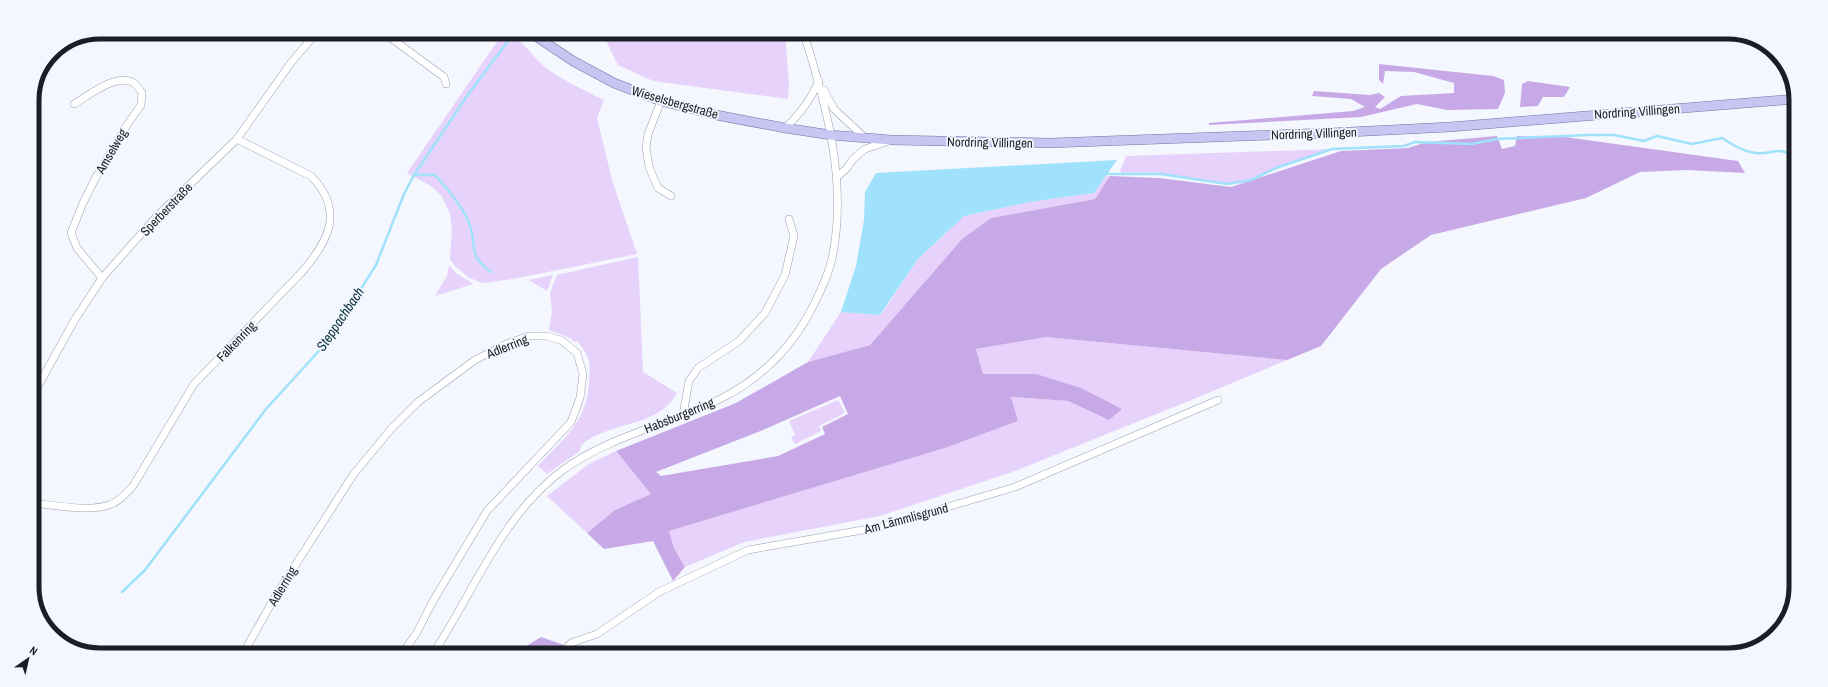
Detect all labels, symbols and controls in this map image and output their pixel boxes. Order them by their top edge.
street label: Wieselsbergstraße [630,82,720,123]
street label: Nordring Villingen [1594,100,1680,123]
street label: Nordring Villingen [1271,124,1357,143]
street label: Amselweg [91,126,131,178]
street label: Nordring Villingen [947,133,1033,152]
street label: Sperberstraße [137,179,196,240]
water label: Steppachbach [312,284,368,354]
street label: Falkenring [213,317,260,365]
street label: Adlerring [483,330,530,363]
street label: Habsburgerring [642,394,717,437]
street label: Am Lämmlisgrund [861,499,950,538]
street label: Adlerring [263,563,301,610]
north arrow [8,639,48,679]
text: N [27,643,40,658]

